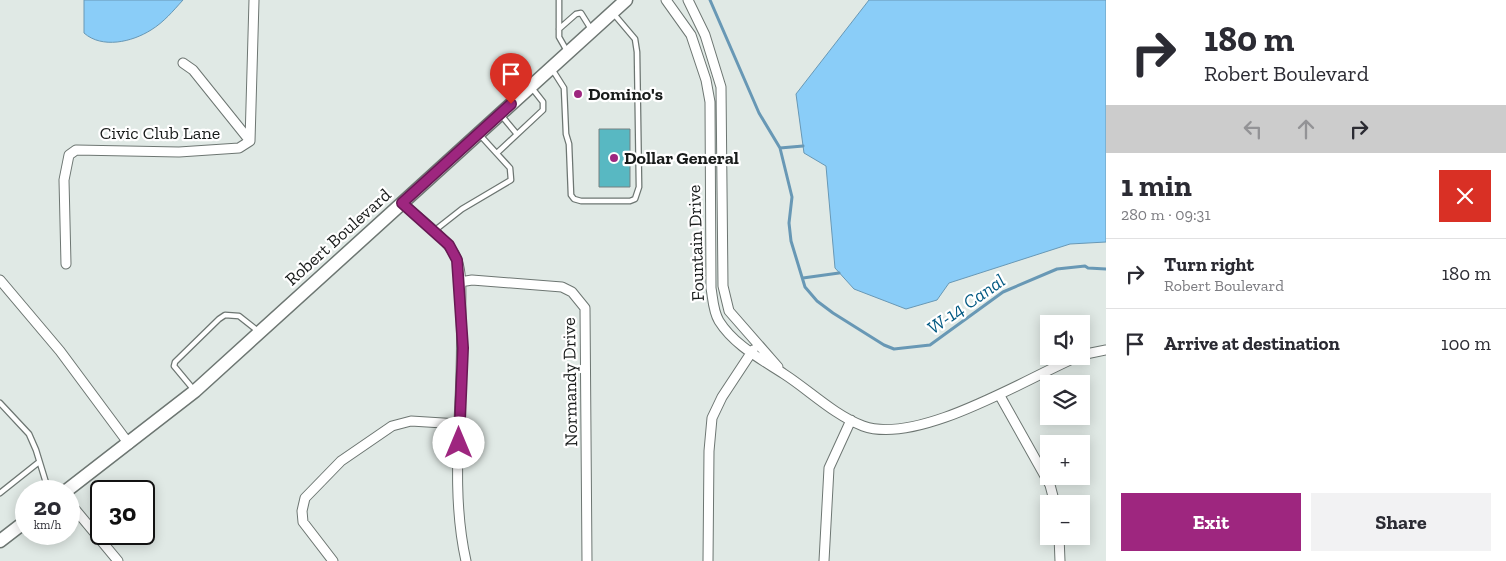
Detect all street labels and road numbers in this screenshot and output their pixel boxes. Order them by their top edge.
street label: Civic Club Lane [100,122,220,144]
street label: Robert Boulevard [280,184,396,290]
street label: Fountain Drive [683,184,709,302]
street label: Normandy Drive [558,317,582,447]

